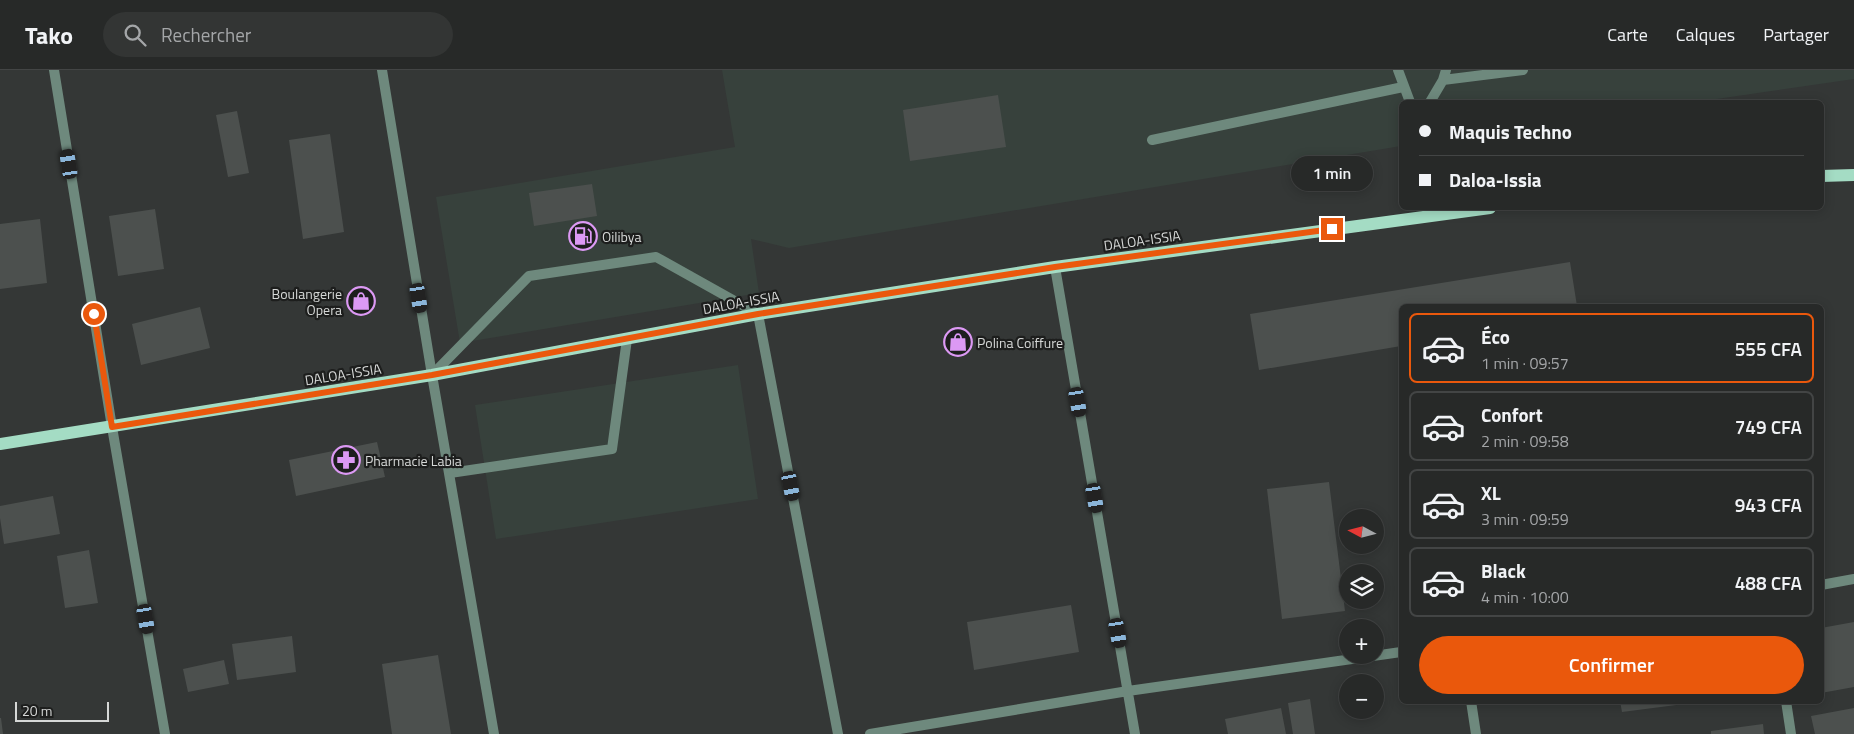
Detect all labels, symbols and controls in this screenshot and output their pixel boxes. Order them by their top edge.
search box [103,12,453,57]
text: Tako [25,17,73,53]
text: Rechercher [161,20,251,49]
icon: search [121,21,149,49]
text: Carte [1607,21,1648,48]
text: Calques [1676,21,1735,48]
text: Partager [1763,21,1829,48]
text: Maquis Techno [1449,117,1572,146]
car [59,148,78,180]
callout: 1 min [1291,156,1373,192]
text: 1 min [1313,161,1351,185]
text: Daloa-Issia [1449,165,1542,194]
route end [1321,218,1343,240]
fuel station icon: Oilibya [568,221,598,251]
street label: DALOA-ISSIA [1102,224,1182,256]
place label: Oilibya [602,226,642,247]
car [409,282,428,314]
place label: Boulangerie Opera [272,283,342,320]
street label: DALOA-ISSIA [701,285,782,319]
shop icon: Boulangerie Opera [346,286,376,316]
route start [83,303,105,325]
text: Éco [1481,322,1510,351]
icon: car [1421,326,1466,371]
shop icon: Polina Coiffure [943,327,973,357]
place label: Polina Coiffure [977,332,1063,353]
text: 555 CFA [1735,334,1802,363]
text: 1 min · 09:57 [1481,351,1569,375]
street label: DALOA-ISSIA [303,357,384,390]
car [1068,386,1087,418]
text: Confort [1481,400,1543,429]
icon: car [1421,404,1466,449]
text: 749 CFA [1735,412,1802,441]
text: 2 min · 09:58 [1481,429,1569,453]
pharmacy icon: Pharmacie Labia [331,445,361,475]
place label: Pharmacie Labia [365,450,462,471]
car [780,470,801,502]
text: XL [1481,478,1501,507]
car [1085,482,1104,514]
icon: car [1421,482,1466,527]
text: 943 CFA [1735,490,1802,519]
text: 3 min · 09:59 [1481,507,1569,531]
north arrow [1339,509,1384,554]
map controls [1339,509,1384,719]
text: Black [1481,556,1526,585]
icon: car [1421,560,1466,605]
button: layers [1339,564,1384,609]
text: 488 CFA [1735,568,1802,597]
text: 4 min · 10:00 [1481,585,1569,609]
car [136,603,155,635]
car [1108,617,1127,649]
button: + [1339,619,1384,664]
button: Confirmer [1419,636,1804,694]
button: − [1339,674,1384,719]
scale bar [15,699,109,722]
text: 20 m [22,700,52,721]

